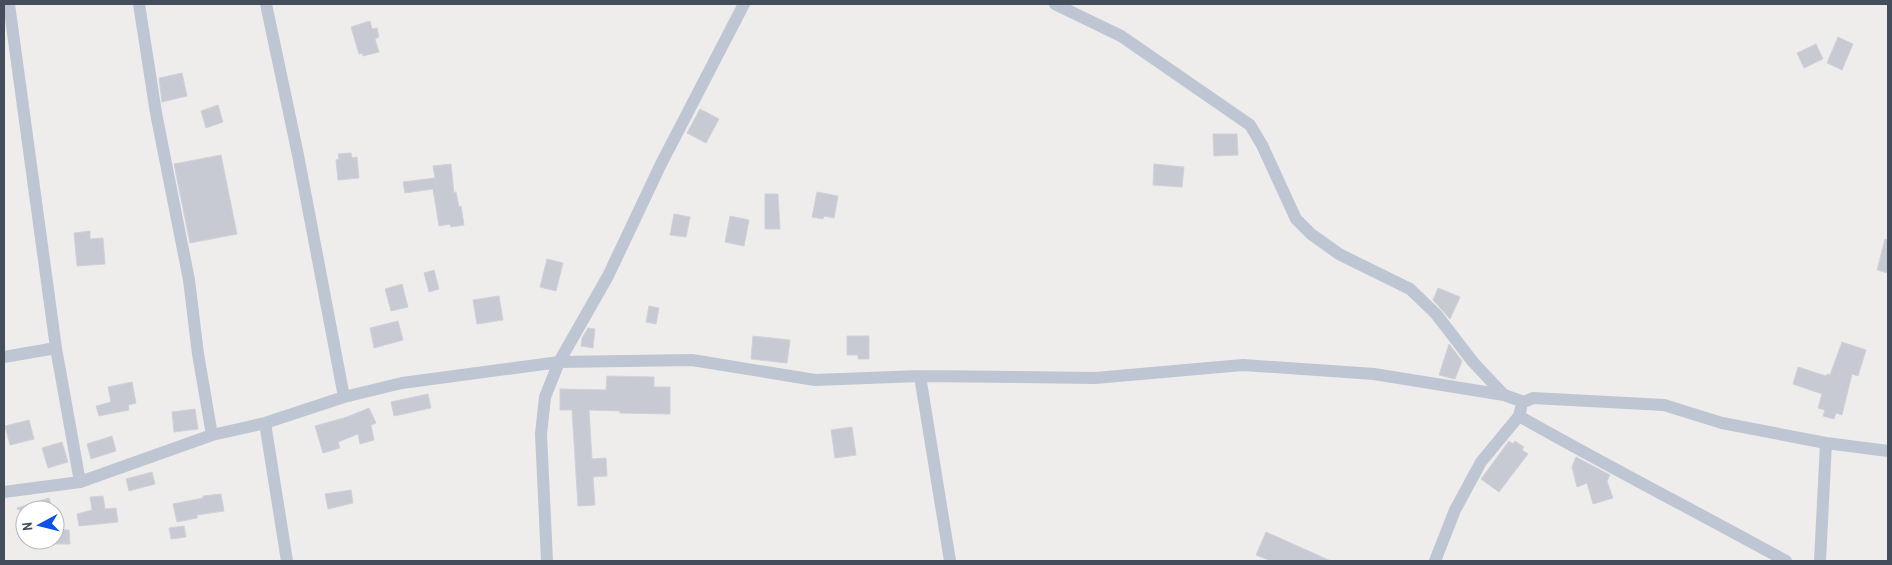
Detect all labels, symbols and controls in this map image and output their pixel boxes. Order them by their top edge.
north arrow [15,500,65,550]
text: N [18,521,37,532]

